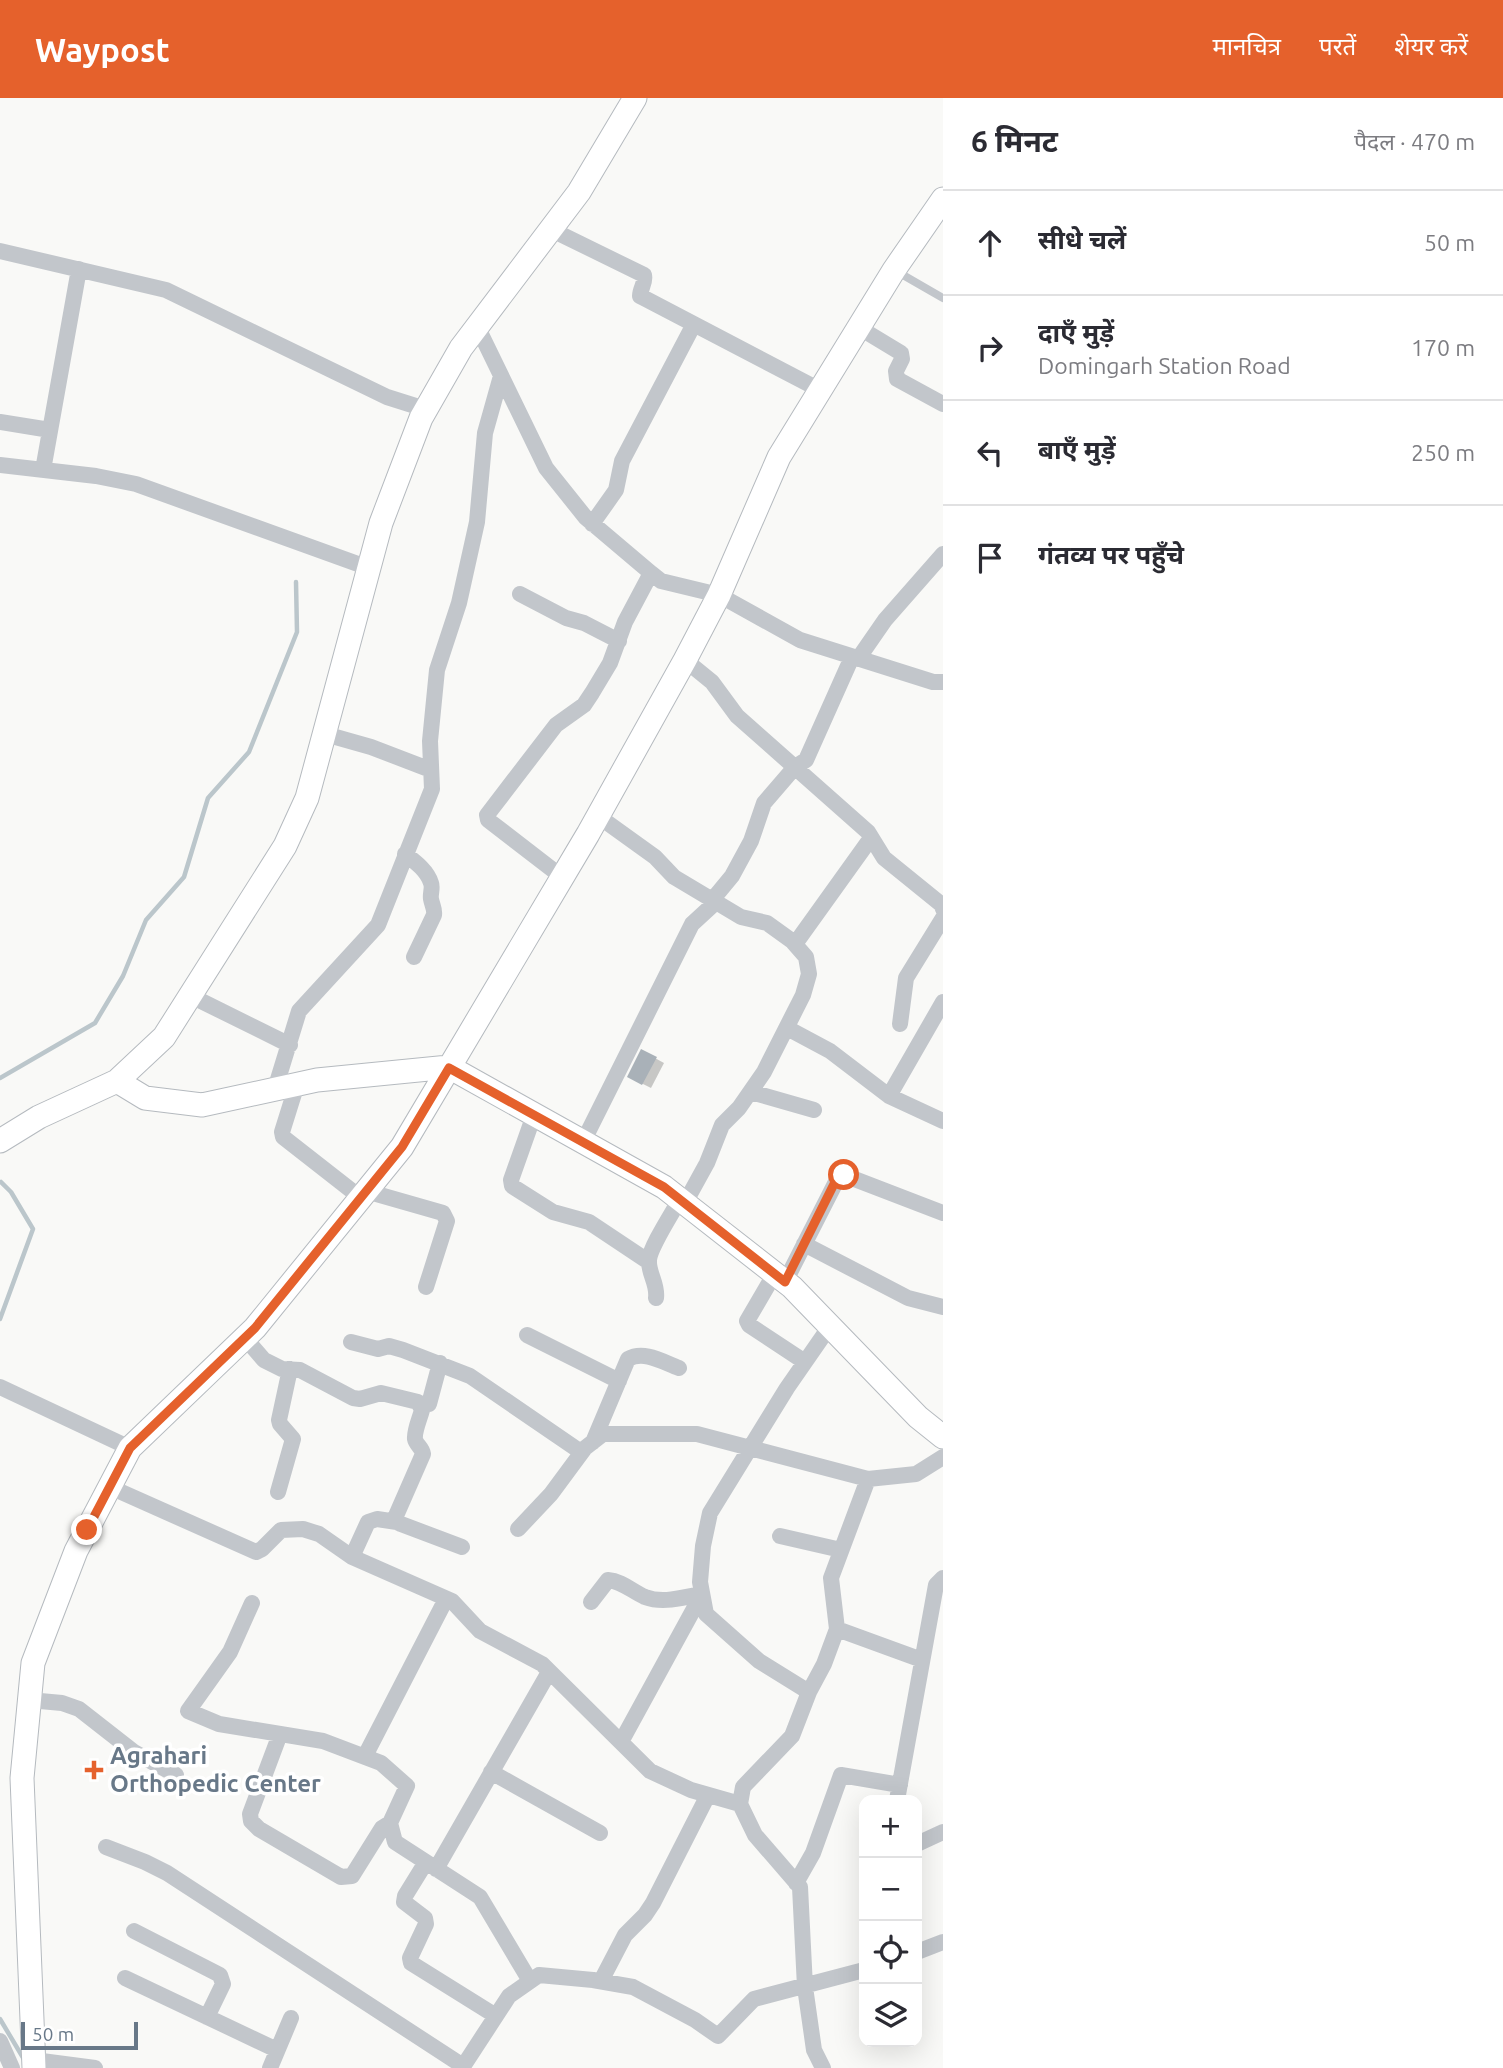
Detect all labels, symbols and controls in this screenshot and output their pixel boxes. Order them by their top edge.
text: Waypost [35,31,170,68]
text: मानचित्र [1212,33,1281,60]
text: परतें [1319,33,1356,60]
text: शेयर करें [1394,33,1468,60]
text: 6 मिनट [971,124,1058,158]
text: पैदल · 470 m [1354,129,1475,154]
icon: ahead [971,224,1009,262]
text: सीधे चलें [1038,225,1126,254]
text: 50 m [1424,230,1475,255]
text: दाएँ मुड़ें [1038,318,1114,347]
icon: right [971,329,1009,367]
text: 170 m [1411,335,1475,360]
text: Domingarh Station Road [1038,353,1291,378]
icon: left [971,434,1009,472]
text: बाएँ मुड़ें [1038,435,1115,464]
text: 250 m [1411,440,1475,465]
icon: arrive [971,539,1009,577]
text: गंतव्य पर पहुँचे [1038,540,1184,569]
route start [828,1159,859,1190]
route end [71,1514,102,1545]
place label: Agrahari Orthopedic Center [110,1742,321,1797]
marker: Agrahari Orthopedic Center [84,1760,104,1780]
map controls [859,1795,922,2047]
button: + [859,1795,922,1858]
button: − [859,1858,922,1921]
button: locate [859,1921,922,1984]
button: layers [859,1984,922,2047]
scale bar [21,2019,138,2051]
text: 50 m [32,2023,74,2045]

